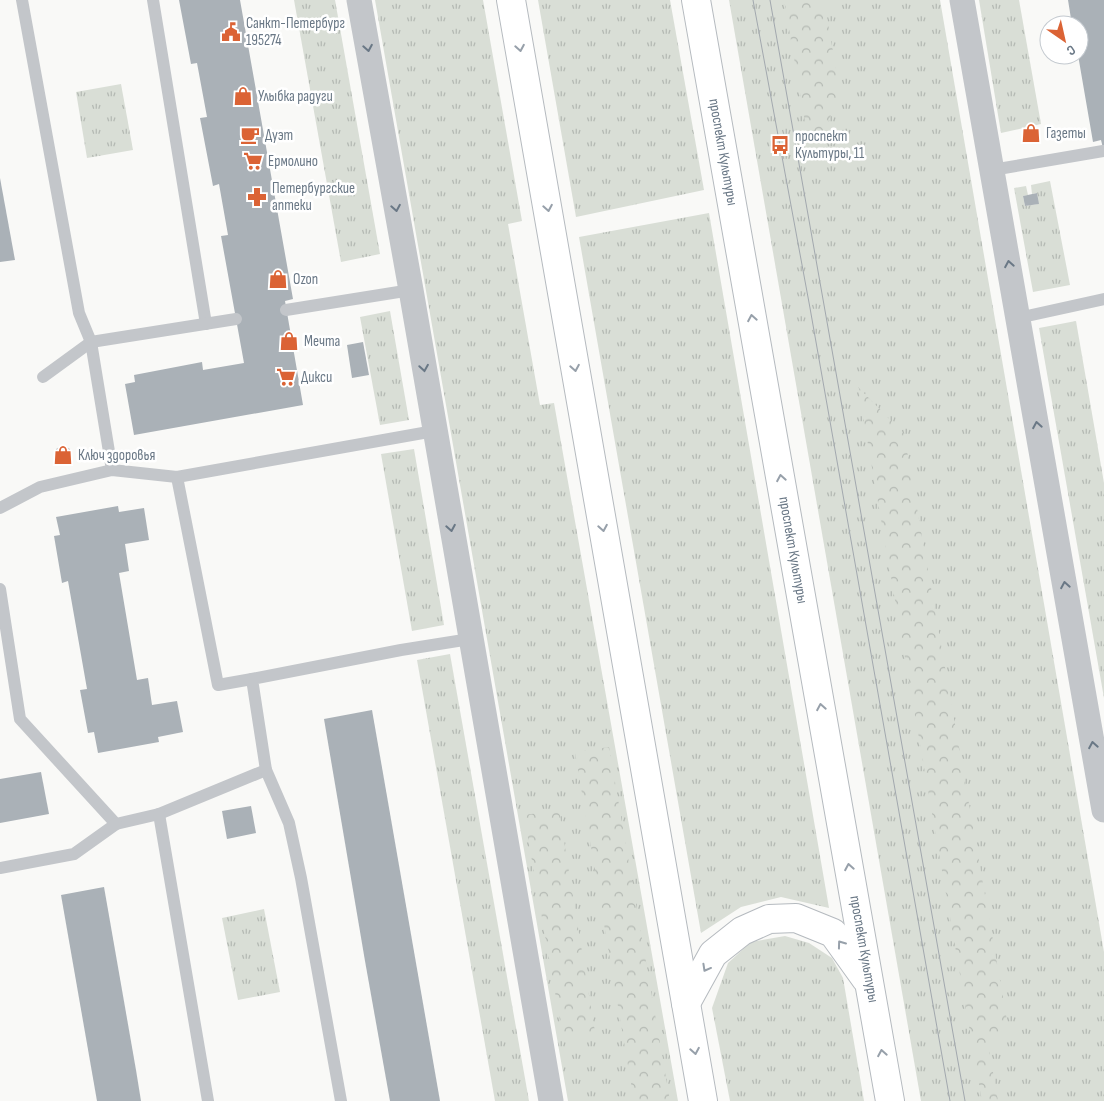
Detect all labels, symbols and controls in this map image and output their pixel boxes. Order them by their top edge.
place label: Санкт-Петербург 195274 [246,14,345,50]
north arrow [1039,15,1089,65]
public building icon: Санкт-Петербург 195274 [220,21,242,43]
text: С [1063,41,1079,59]
one-way arrow [362,44,372,52]
one-way arrow [514,44,524,52]
shop icon: Улыбка радуги [232,85,254,107]
place label: Улыбка радуги [258,87,333,106]
street label: проспект Культуры [704,97,742,207]
shop icon: Газеты [1020,122,1042,144]
cafe icon: Дуэт [239,124,261,146]
place label: Газеты [1046,124,1086,143]
place label: Дуэт [265,126,293,145]
place label: проспект Культуры, 11 [795,127,865,163]
bus stop icon: проспект Культуры, 11 [769,134,791,156]
supermarket icon: Ермолино [242,150,264,172]
place label: Ермолино [268,152,318,171]
place label: Петербургские аптеки [272,179,355,215]
pharmacy icon: Петербургские аптеки [246,186,268,208]
one-way arrow [391,204,401,212]
one-way arrow [542,204,552,212]
one-way arrow [1004,260,1014,269]
shop icon: Ozon [267,268,289,290]
place label: Ozon [293,270,318,289]
one-way arrow [748,313,758,322]
shop icon: Мечта [278,330,300,352]
place label: Мечта [304,332,341,351]
one-way arrow [418,364,428,372]
one-way arrow [570,364,580,373]
supermarket icon: Дикси [275,366,297,388]
place label: Дикси [301,368,332,387]
one-way arrow [1032,420,1042,429]
shop icon: Ключ здоровья [52,444,74,466]
place label: Ключ здоровья [78,446,155,465]
one-way arrow [776,474,786,482]
street label: проспект Культуры [774,495,812,605]
one-way arrow [446,524,456,533]
one-way arrow [598,524,608,533]
one-way arrow [1060,580,1070,589]
one-way arrow [816,702,827,711]
one-way arrow [1088,740,1098,749]
one-way arrow [845,863,855,871]
street label: проспект Культуры [845,894,883,1004]
one-way arrow [838,940,847,950]
one-way arrow [702,962,712,971]
one-way arrow [689,1047,699,1055]
one-way arrow [877,1049,887,1057]

